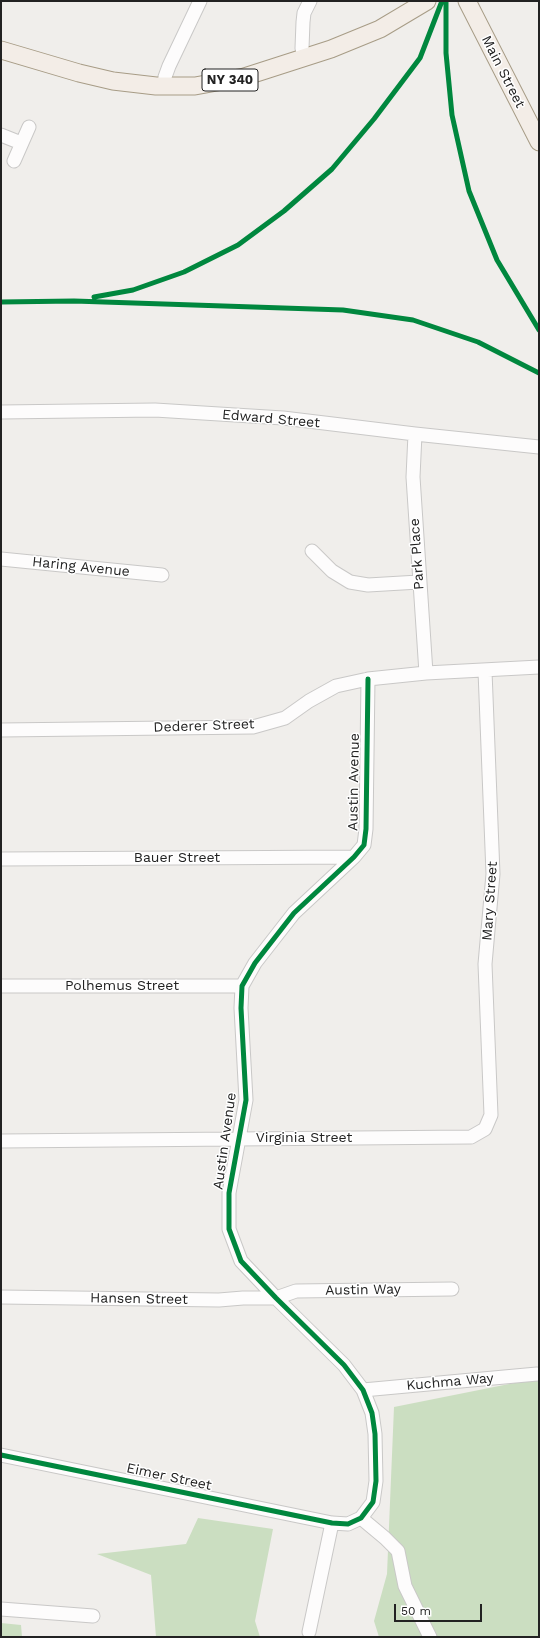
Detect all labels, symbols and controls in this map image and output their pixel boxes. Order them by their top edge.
street label: Main Street [478,33,528,111]
road number: NY 340 [202,69,258,91]
street label: Edward Street [221,406,321,432]
street label: Park Place [406,518,428,590]
street label: Haring Avenue [31,554,131,580]
street label: Dederer Street [153,716,255,736]
street label: Austin Avenue [345,733,363,831]
street label: Bauer Street [134,850,220,866]
street label: Mary Street [479,861,501,941]
street label: Polhemus Street [65,978,179,994]
street label: Austin Avenue [210,1091,240,1191]
street label: Virginia Street [256,1130,352,1146]
street label: Austin Way [325,1281,401,1299]
street label: Hansen Street [90,1290,188,1308]
street label: Kuchma Way [406,1370,494,1394]
street label: Eimer Street [125,1460,213,1494]
scale bar [396,1596,484,1622]
text: 50 m [401,1604,431,1618]

